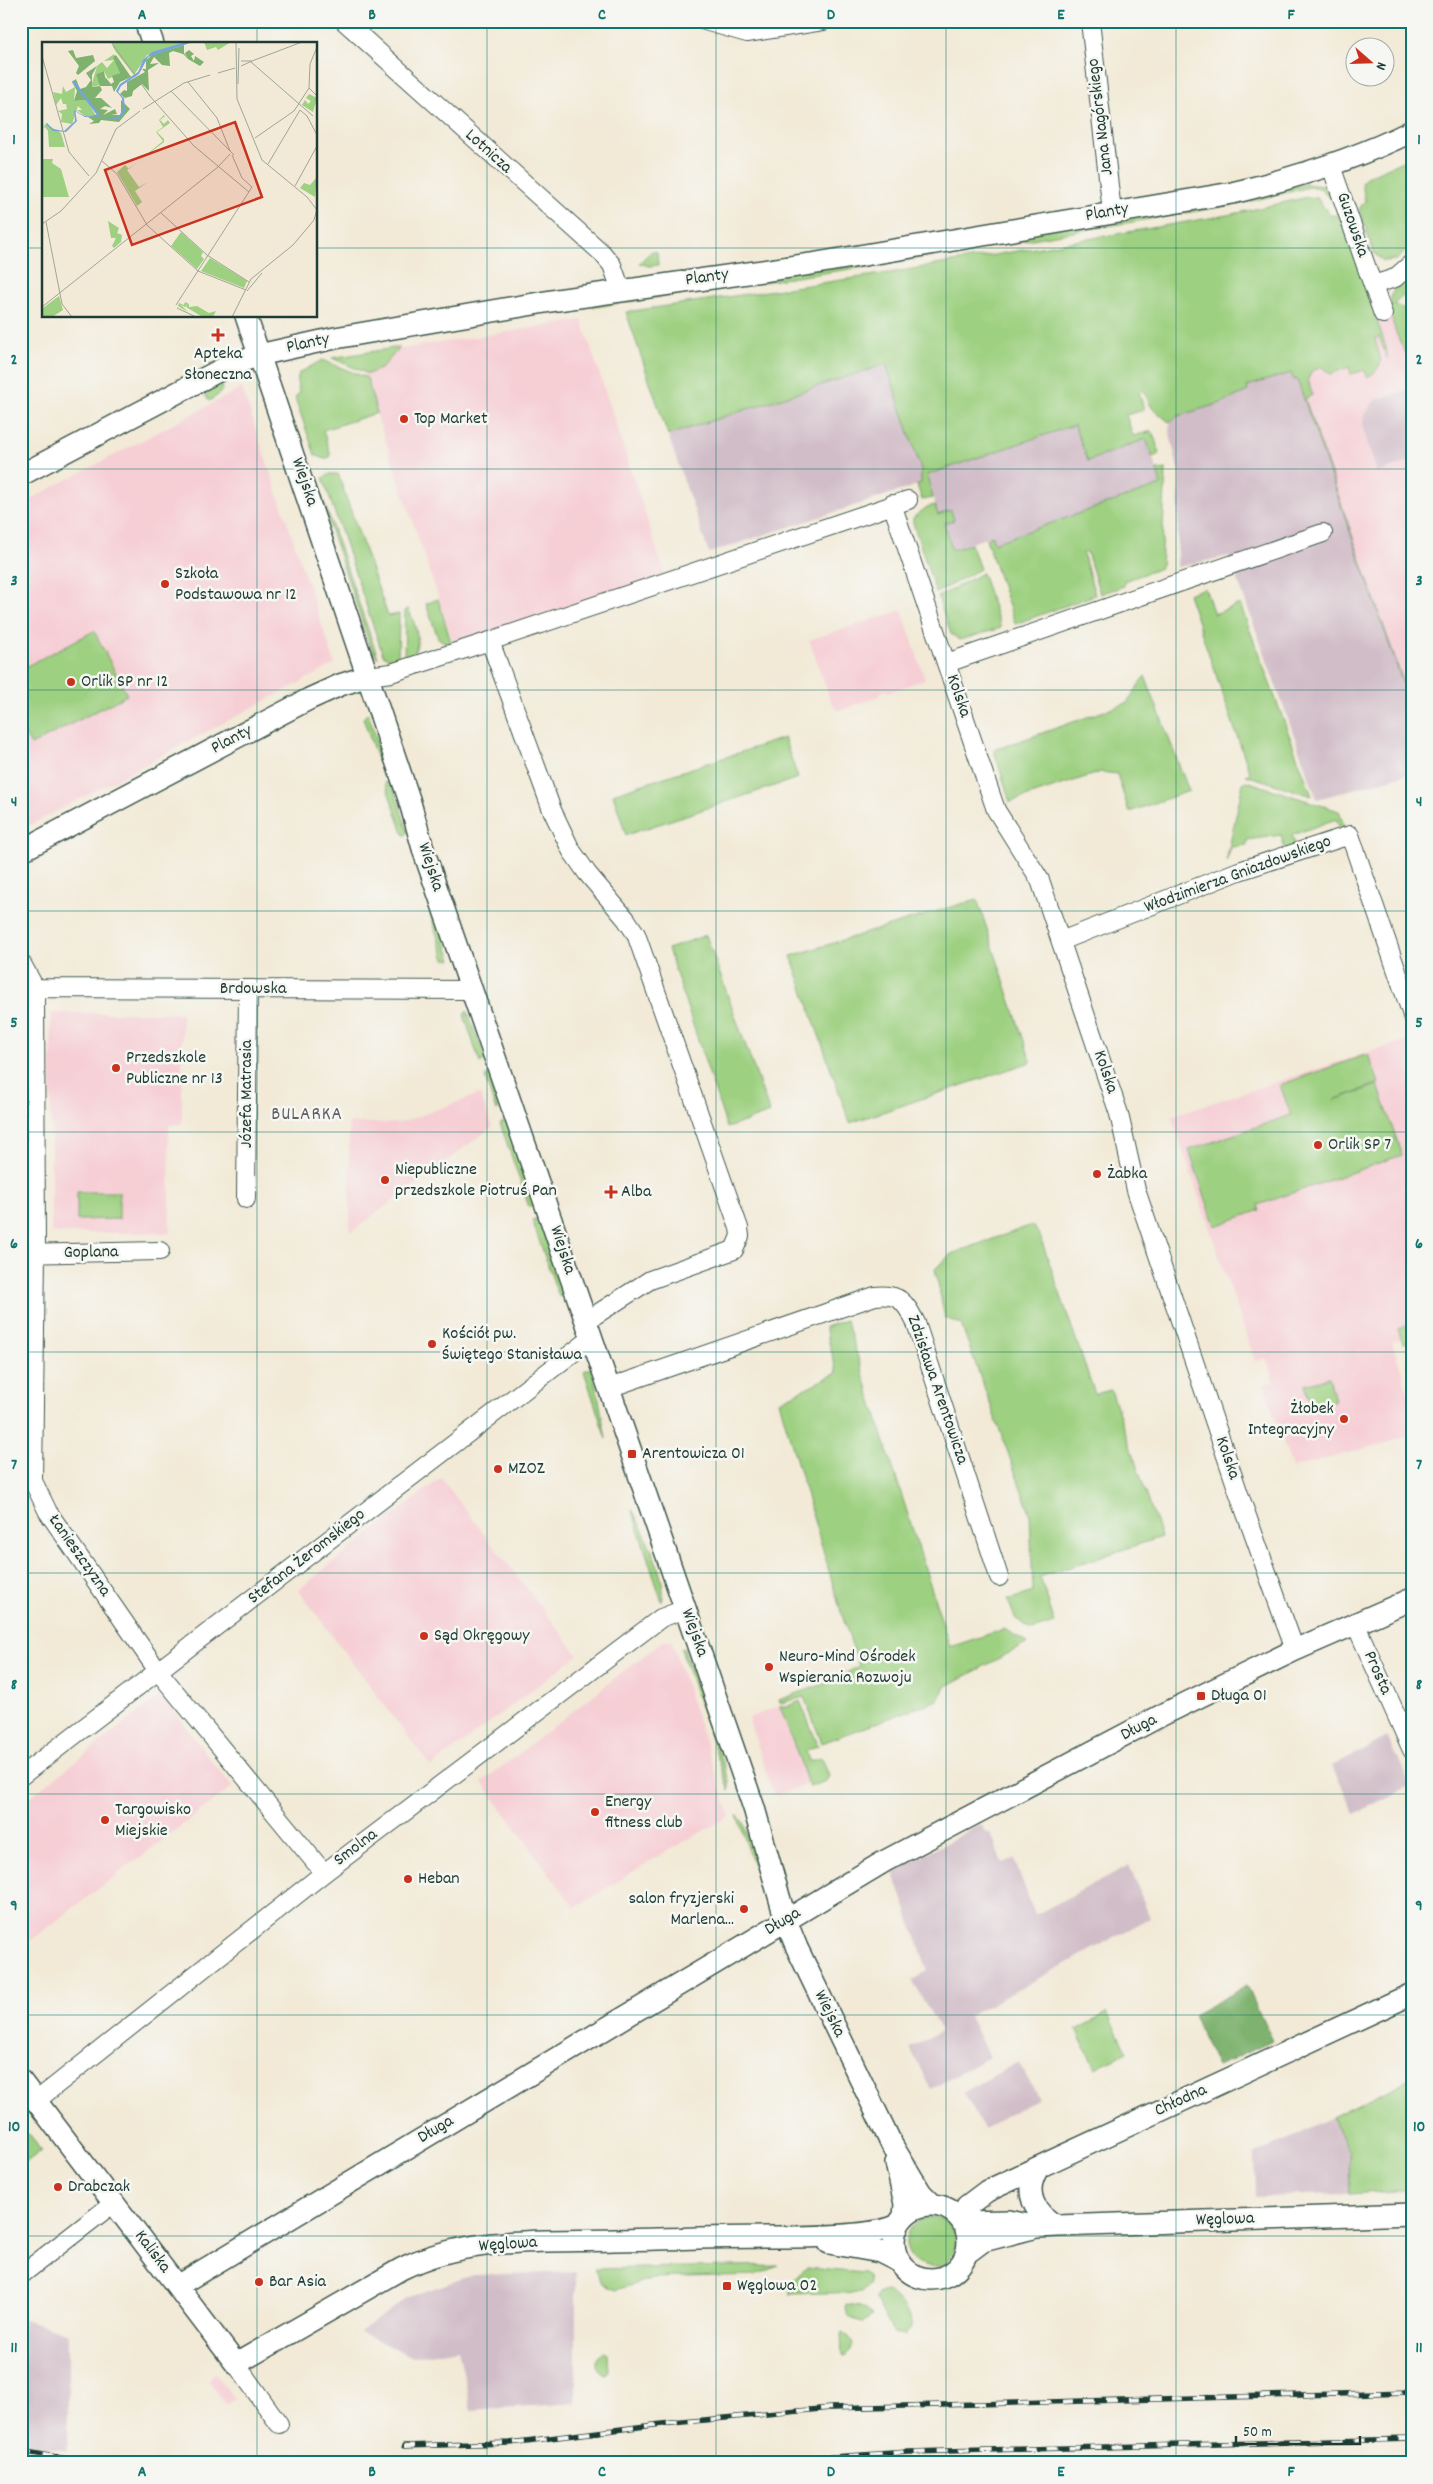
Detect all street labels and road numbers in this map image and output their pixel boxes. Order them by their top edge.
street label: Jana Nagórskiego [1081,57,1121,177]
street label: Lotnicza [459,124,518,180]
street label: Guzowska [1329,189,1375,261]
street label: Planty [1084,197,1131,229]
street label: Planty [684,263,731,293]
street label: Planty [284,327,332,361]
street label: Wiejska [284,454,324,510]
street label: Kolska [939,671,977,721]
street label: Planty [207,719,258,761]
street label: Włodzimierza Gniazdowskiego [1141,830,1335,920]
street label: Wiejska [410,840,450,895]
street label: Brdowska [220,977,287,1002]
street label: Józefa Matrasia [235,1039,260,1148]
street label: Kolska [1086,1047,1124,1097]
street label: Wiejska [542,1223,582,1278]
street label: Goplana [63,1240,119,1266]
street label: Zdzisława Arentowicza [900,1312,974,1468]
street label: Kolska [1208,1433,1246,1483]
street label: Stefana Żeromskiego [243,1503,371,1611]
street label: Łanieszczyzna [41,1509,117,1603]
street label: Wiejska [674,1605,714,1661]
street label: Prosta [1356,1647,1398,1699]
street label: Długa [1116,1708,1162,1748]
street label: Smolna [329,1823,384,1873]
street label: Długa [760,1901,806,1942]
street label: Wiejska [807,1986,851,2042]
street label: Chłodna [1151,2078,1212,2124]
street label: Długa [413,2109,459,2150]
street label: Węglowa [1195,2206,1255,2234]
street label: Kaliska [128,2225,177,2279]
street label: Węglowa [478,2230,539,2260]

